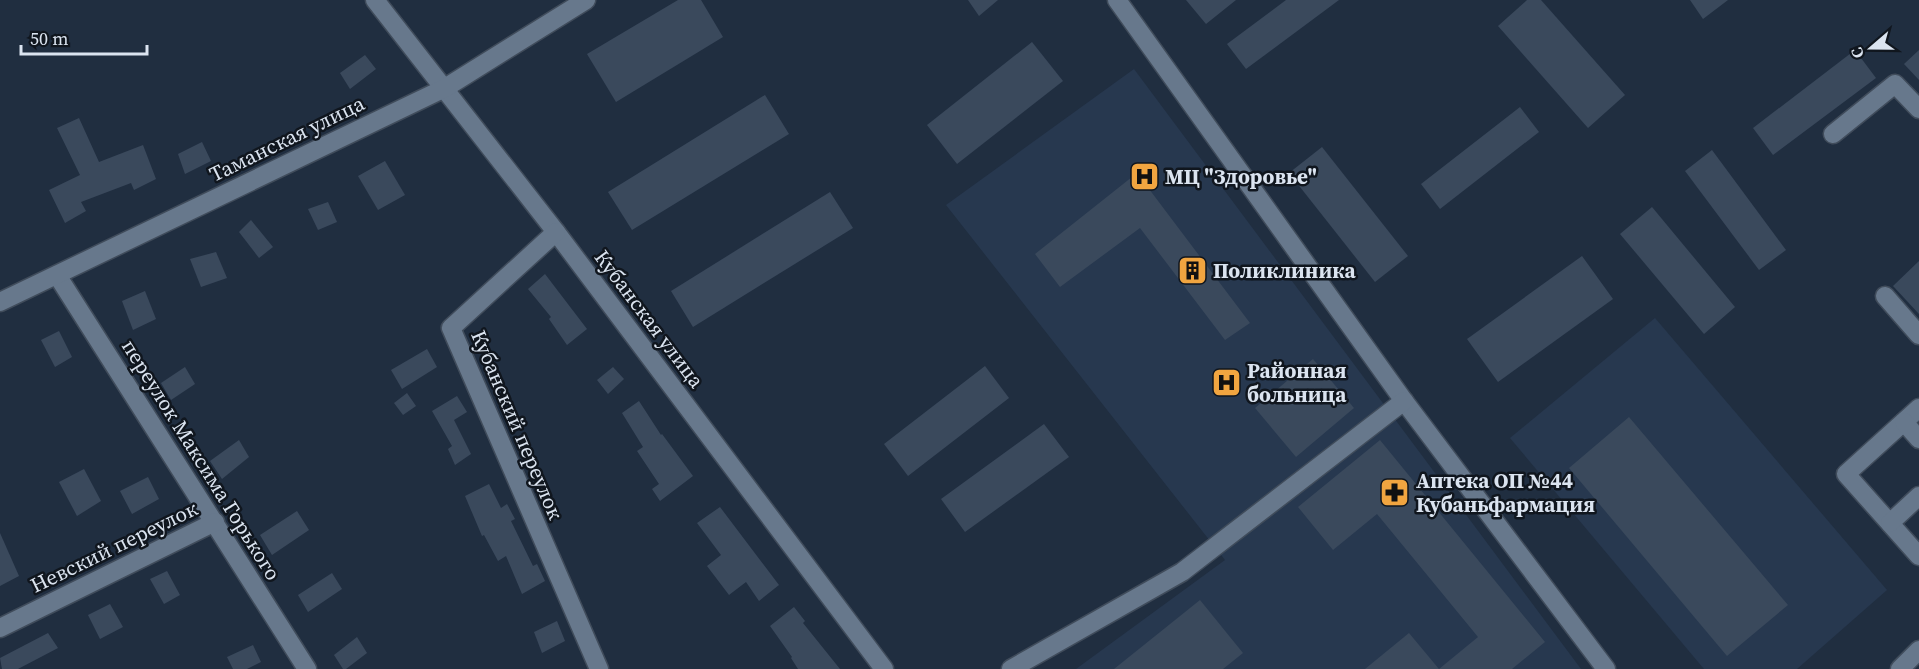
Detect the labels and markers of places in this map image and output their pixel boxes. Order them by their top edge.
hospital icon: МЦ "Здоровье" [1128,161,1160,193]
place label: МЦ "Здоровье" [1165,162,1317,191]
building icon: Поликлиника [1176,255,1208,287]
place label: Поликлиника [1213,256,1356,285]
place label: Районная больница [1247,356,1347,409]
hospital icon: Районная больница [1210,367,1242,399]
place label: Аптека ОП №44 Кубаньфармация [1416,466,1595,519]
pharmacy icon: Аптека ОП №44 Кубаньфармация [1379,477,1411,509]

